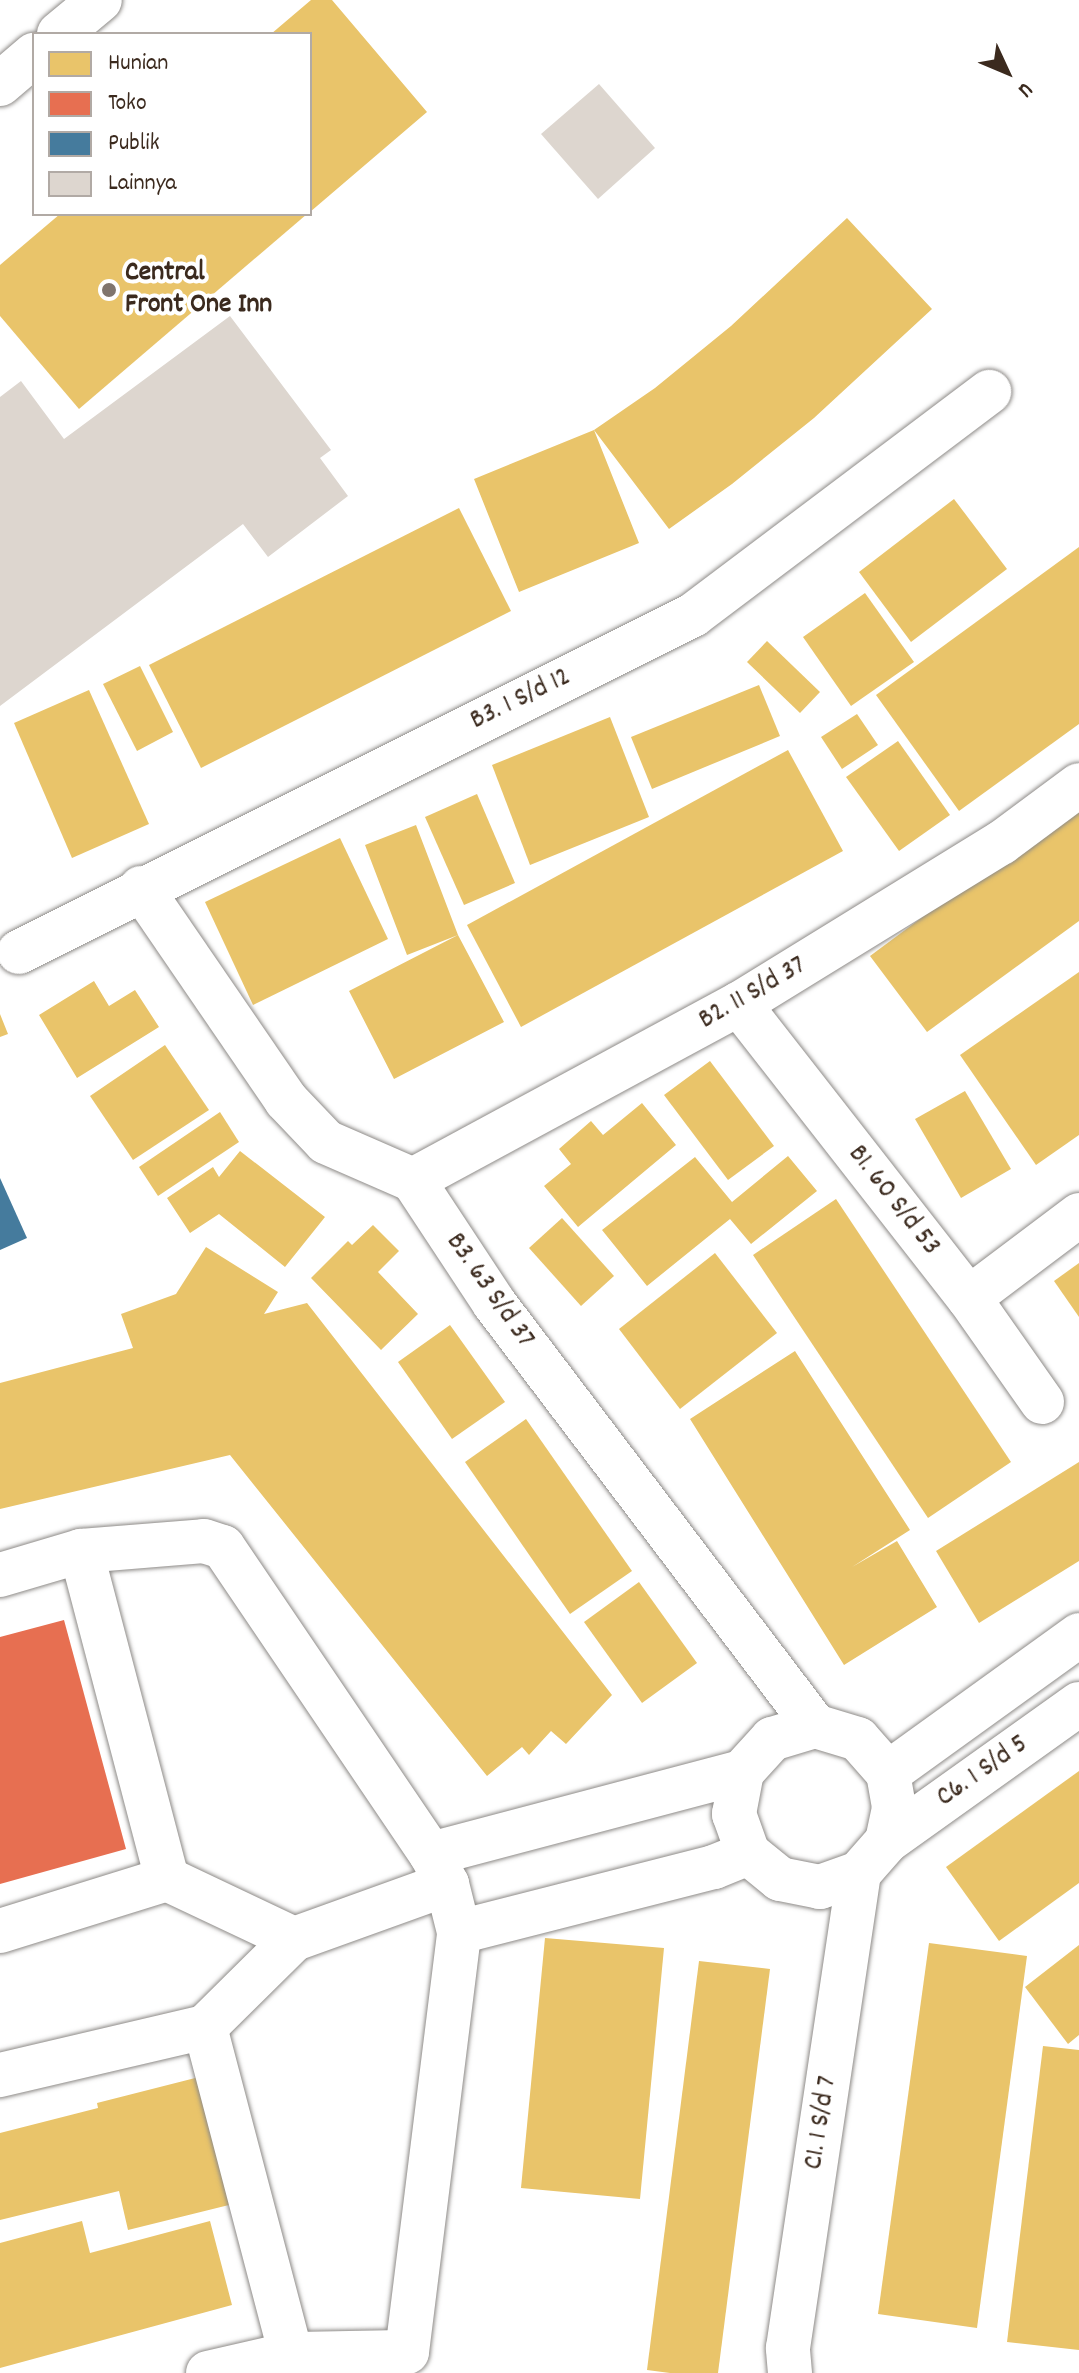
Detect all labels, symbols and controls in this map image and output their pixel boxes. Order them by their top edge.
legend [32,32,312,216]
north arrow [967,32,1047,112]
text: Hunian [108,47,168,81]
text: U [1010,74,1039,104]
text: Toko [108,87,147,121]
text: Publik [108,127,160,161]
text: Lainnya [108,167,177,201]
place label: Central Front One Inn [125,257,272,323]
marker: Central Front One Inn [100,281,118,299]
street label: B3. 1 S/d 12 [465,661,577,739]
street label: B2. 11 S/d 37 [693,950,813,1038]
street label: B1. 60 S/d 53 [839,1139,947,1263]
street label: B3. 63 S/d 37 [437,1227,541,1355]
street label: C6. 1 S/d 5 [931,1728,1035,1816]
street label: C1. 1 S/d 7 [798,2074,846,2172]

